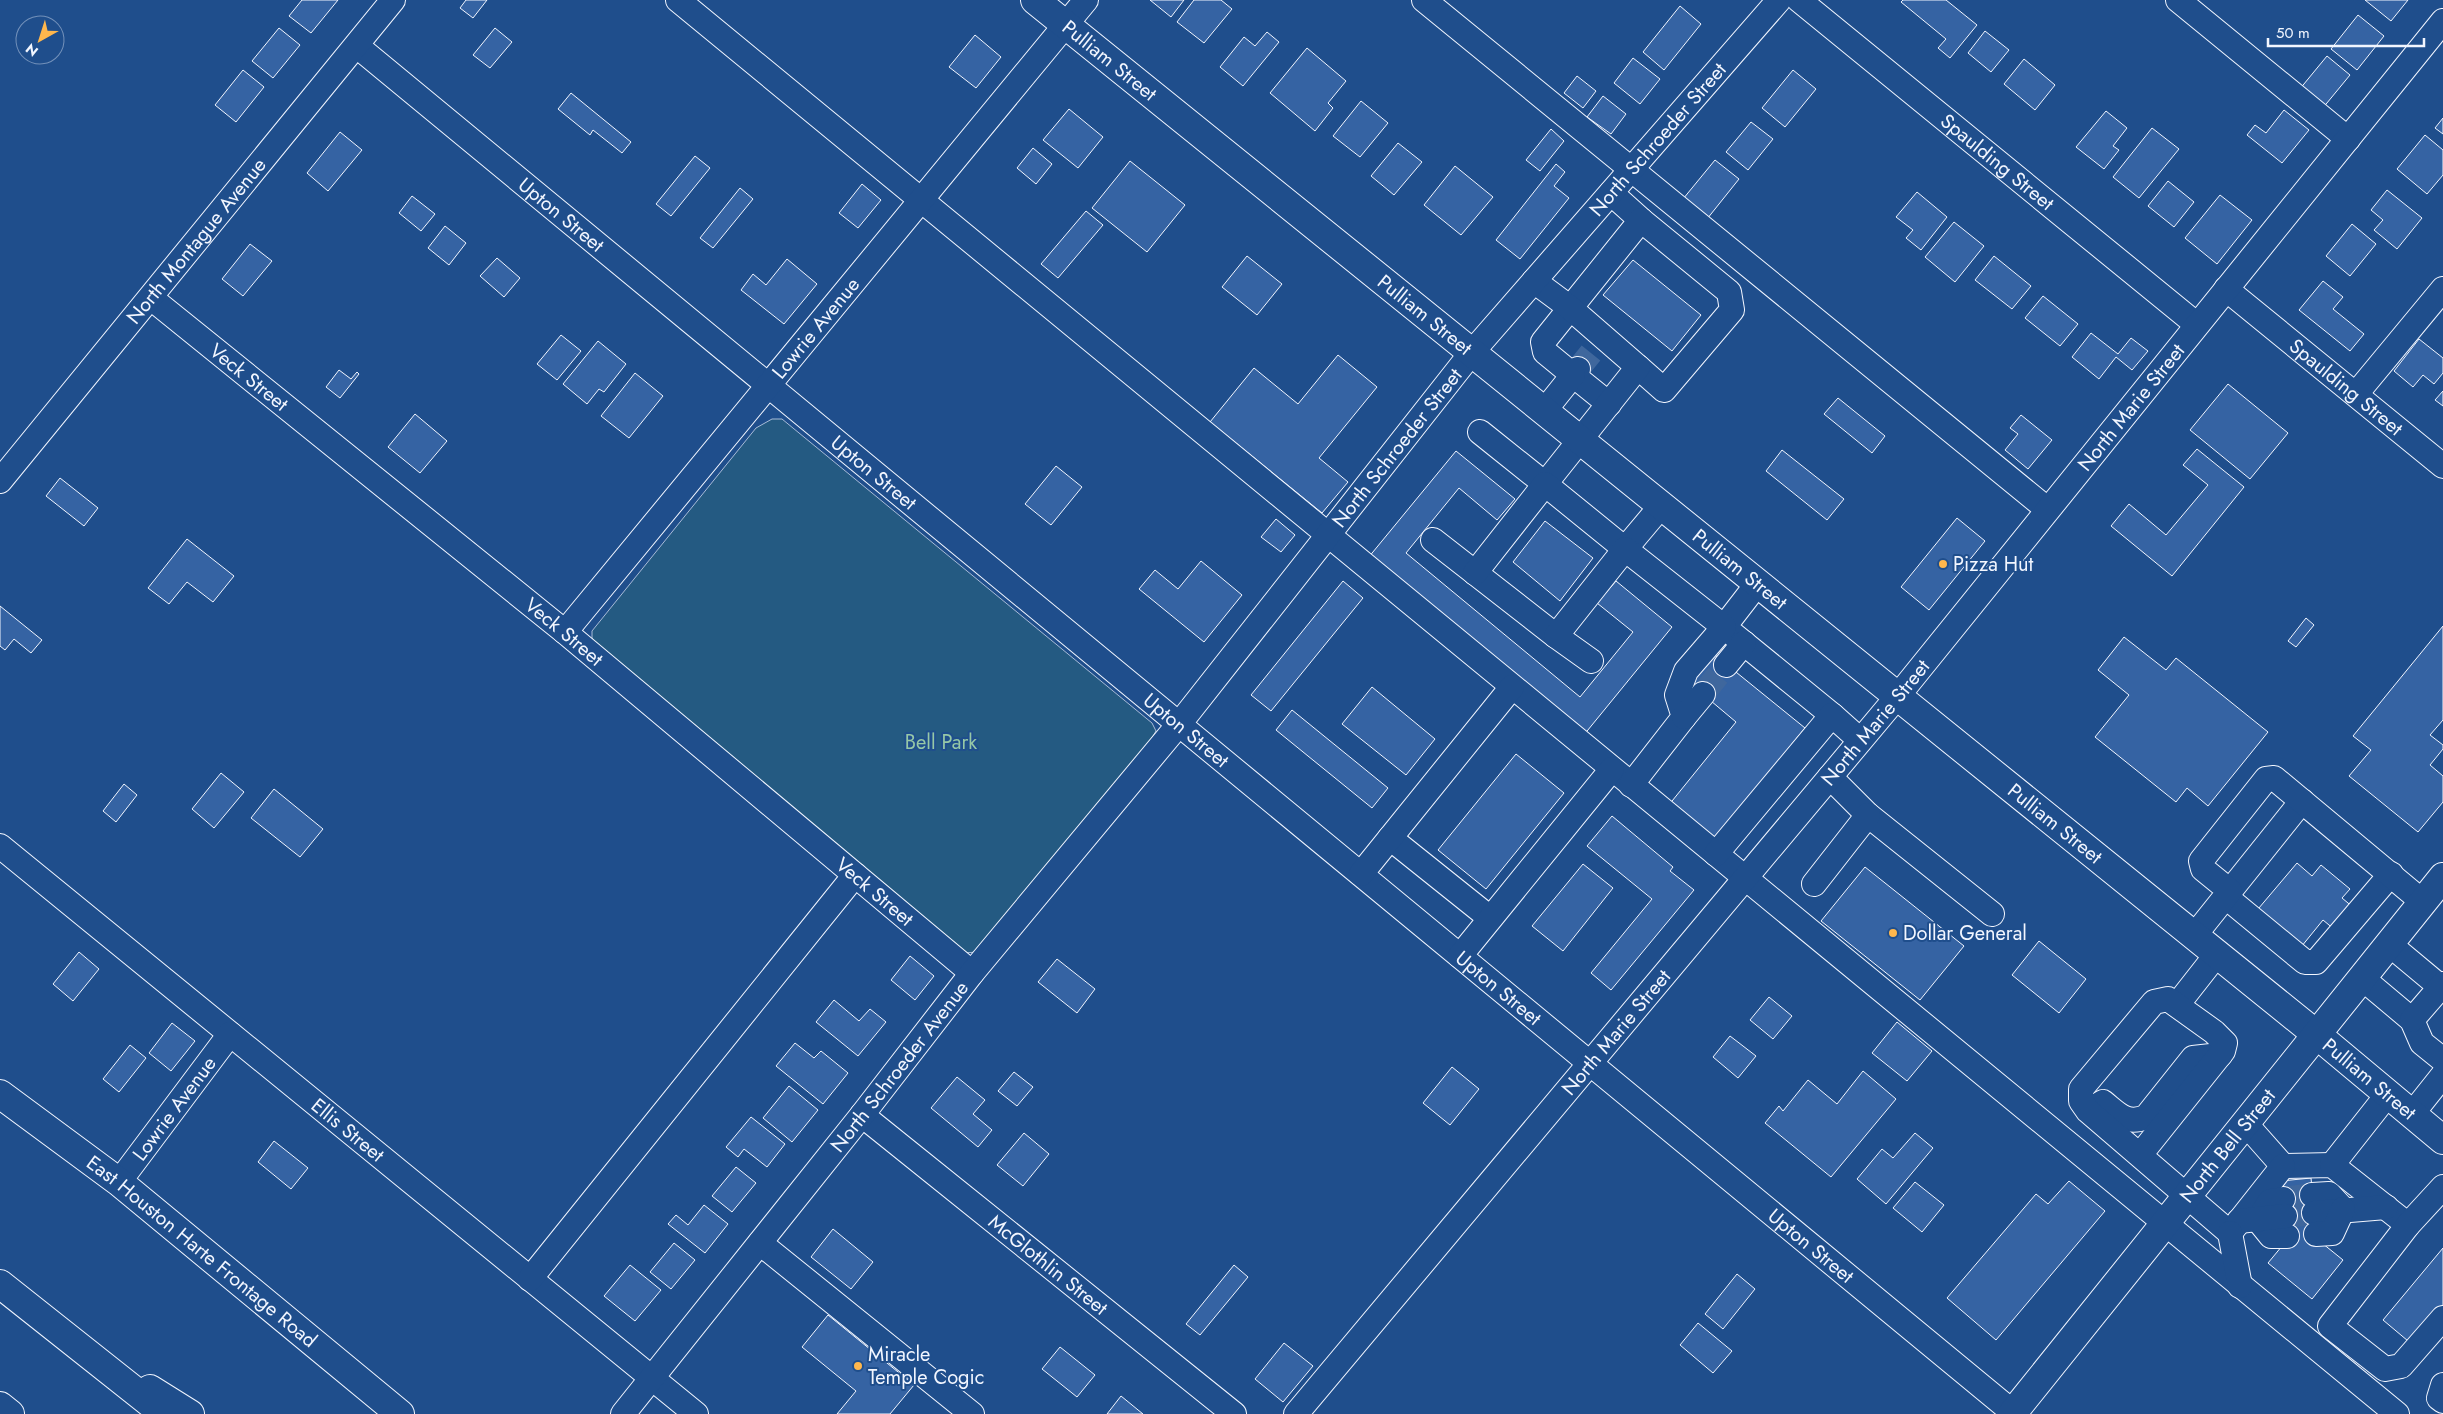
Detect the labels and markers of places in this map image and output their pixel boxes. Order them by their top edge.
place label: Pizza Hut [1953,550,2034,579]
marker: Pizza Hut [1937,558,1949,570]
place label: Dollar General [1903,919,2027,948]
marker: Dollar General [1887,927,1899,939]
place label: Miracle Temple Cogic [868,1340,984,1392]
marker: Miracle Temple Cogic [852,1360,864,1372]

